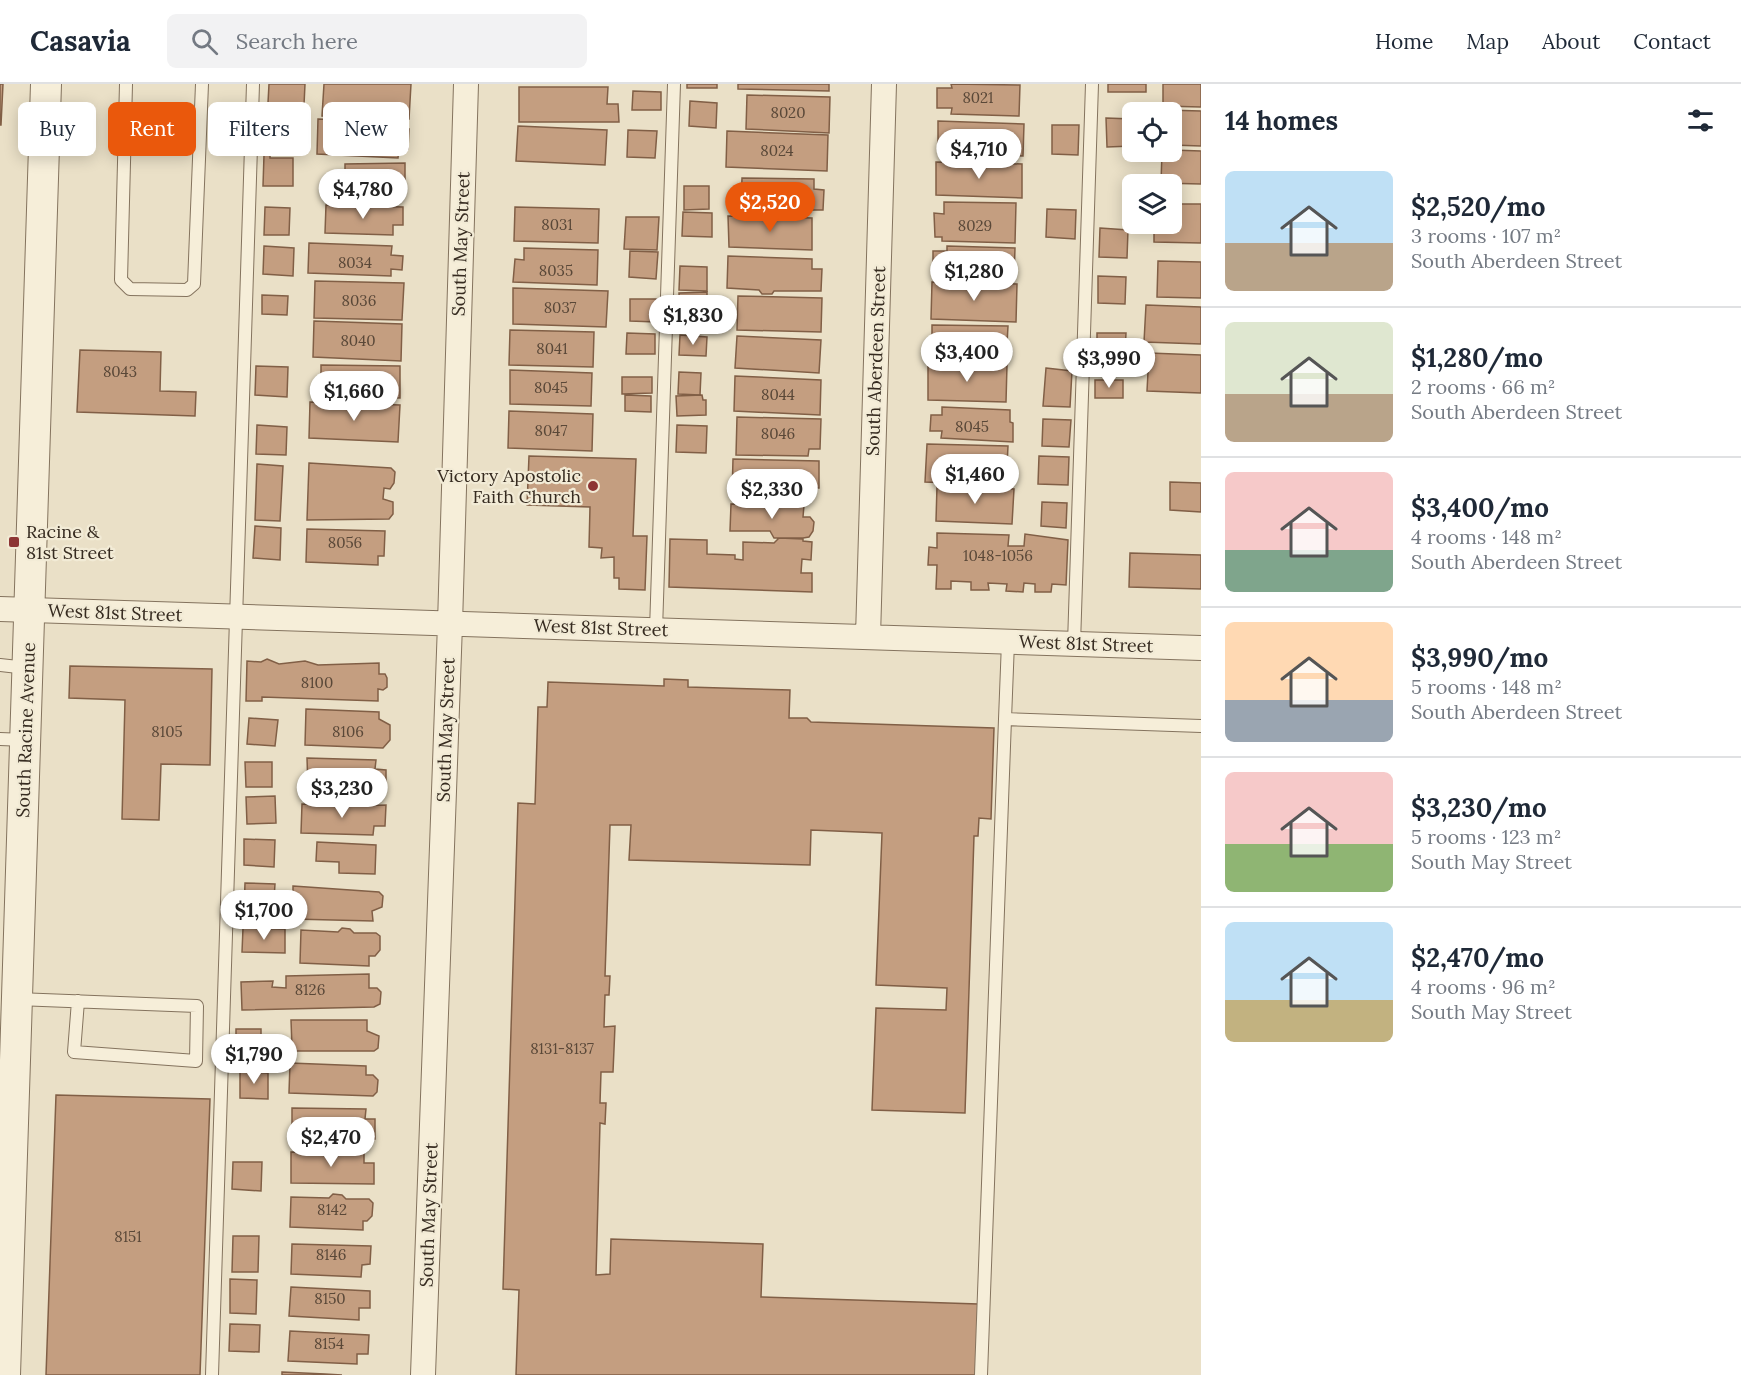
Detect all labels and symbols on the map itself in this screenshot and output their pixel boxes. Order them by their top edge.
house number: 8021 [962,88,994,107]
house number: 8020 [770,103,806,122]
pin: $4,710 [930,129,1028,180]
house number: 8024 [760,141,794,160]
pin: $4,780 [314,169,412,220]
street label: South May Street [446,171,475,317]
pin: $2,520 [721,182,819,233]
house number: 8031 [541,215,573,234]
house number: 8029 [958,216,992,235]
pin: $1,280 [925,251,1023,302]
house number: 8034 [338,253,372,272]
house number: 8035 [539,261,573,280]
street label: South Aberdeen Street [861,266,890,456]
house number: 8036 [342,291,376,310]
pin: $1,830 [644,295,742,346]
house number: 8037 [544,298,576,317]
house number: 8040 [340,331,376,350]
pin: $3,400 [918,332,1016,383]
pin: $3,990 [1060,338,1158,389]
house number: 8041 [536,339,568,358]
house number: 8043 [103,362,137,381]
pin: $1,660 [305,371,403,422]
house number: 8045 [534,378,568,397]
house number: 8044 [761,385,795,404]
house number: 8045 [955,417,989,436]
house number: 8047 [535,421,567,440]
house number: 8046 [761,424,795,443]
pin: $1,460 [926,454,1024,505]
place label: Victory Apostolic Faith Church [436,464,581,508]
pin: $2,330 [723,469,821,520]
marker: Victory Apostolic Faith Church [586,479,600,493]
place label: Racine & 81st Street [26,520,114,564]
house number: 8056 [328,533,362,552]
marker: Racine & 81st Street [7,535,21,549]
house number: 1048-1056 [963,546,1033,565]
street label: West 81st Street [47,599,183,626]
street label: West 81st Street [533,614,669,641]
street label: West 81st Street [1018,630,1154,657]
street label: South Racine Avenue [11,642,40,818]
street label: South May Street [431,657,460,803]
house number: 8100 [301,673,333,692]
house number: 8105 [151,722,183,741]
house number: 8106 [332,722,364,741]
pin: $3,230 [293,768,391,819]
pin: $1,700 [215,890,313,941]
house number: 8126 [295,980,325,999]
pin: $1,790 [205,1034,303,1085]
house number: 8131-8137 [530,1039,594,1058]
pin: $2,470 [282,1117,380,1168]
street label: South May Street [414,1142,443,1288]
house number: 8142 [317,1200,347,1219]
house number: 8151 [114,1227,142,1246]
house number: 8146 [316,1245,346,1264]
house number: 8150 [314,1289,346,1308]
house number: 8154 [314,1334,344,1353]

